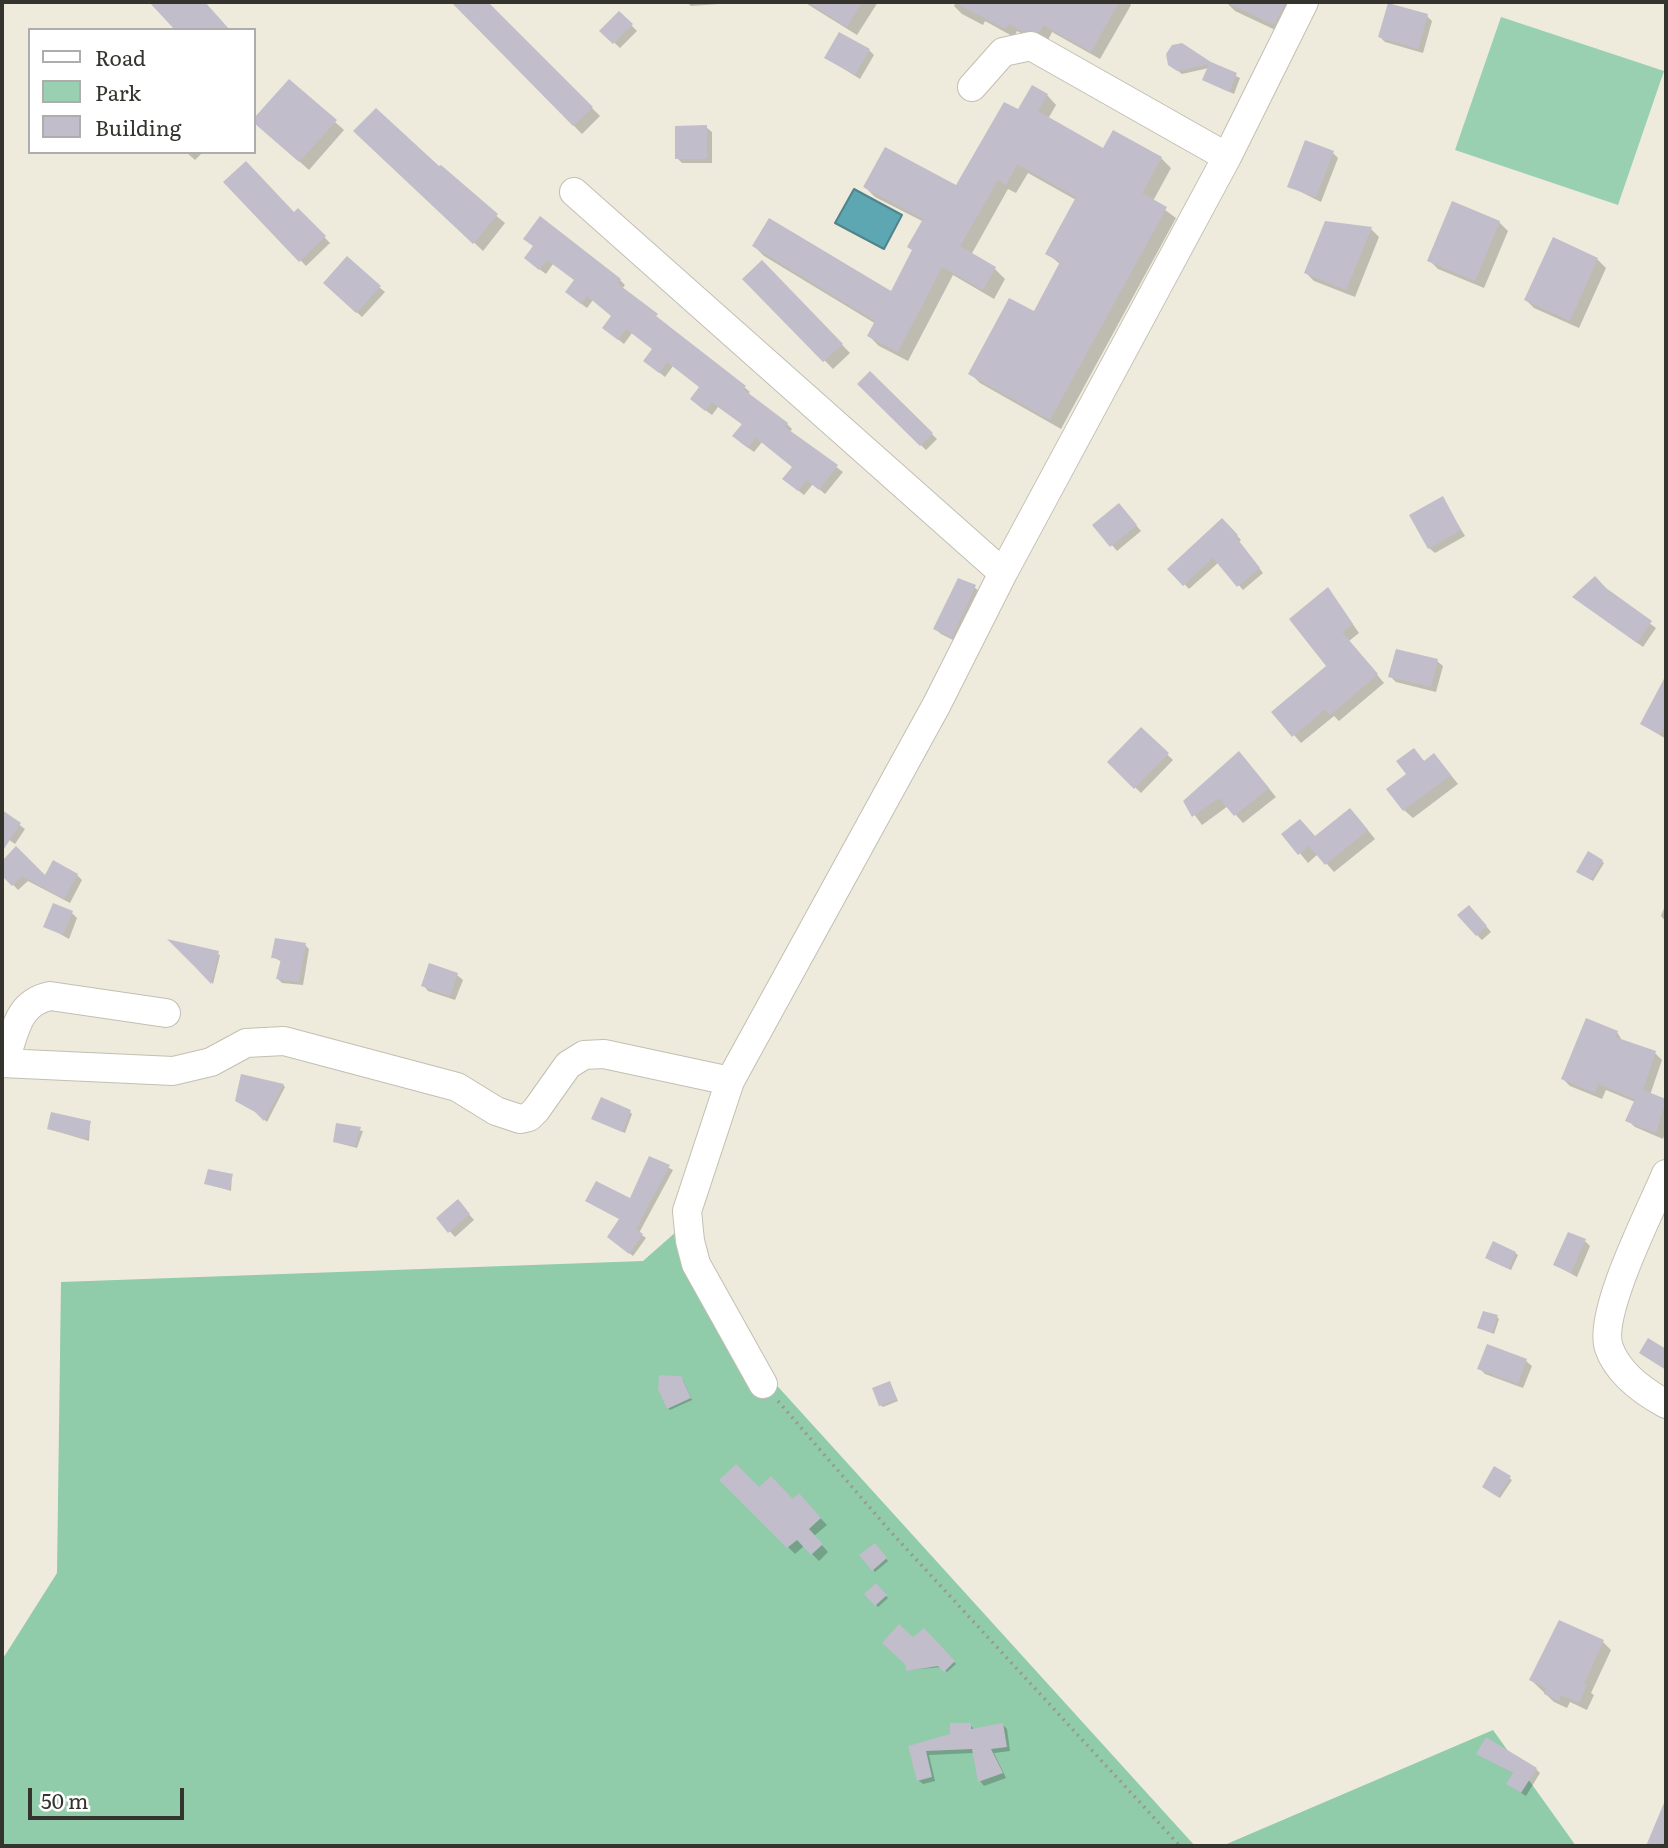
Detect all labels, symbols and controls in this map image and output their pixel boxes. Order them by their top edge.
legend [28,28,256,154]
text: Road [95,41,146,72]
text: Park [95,76,141,107]
text: Building [95,111,181,142]
scale bar [32,1774,187,1818]
text: 50 m [41,1784,88,1815]

